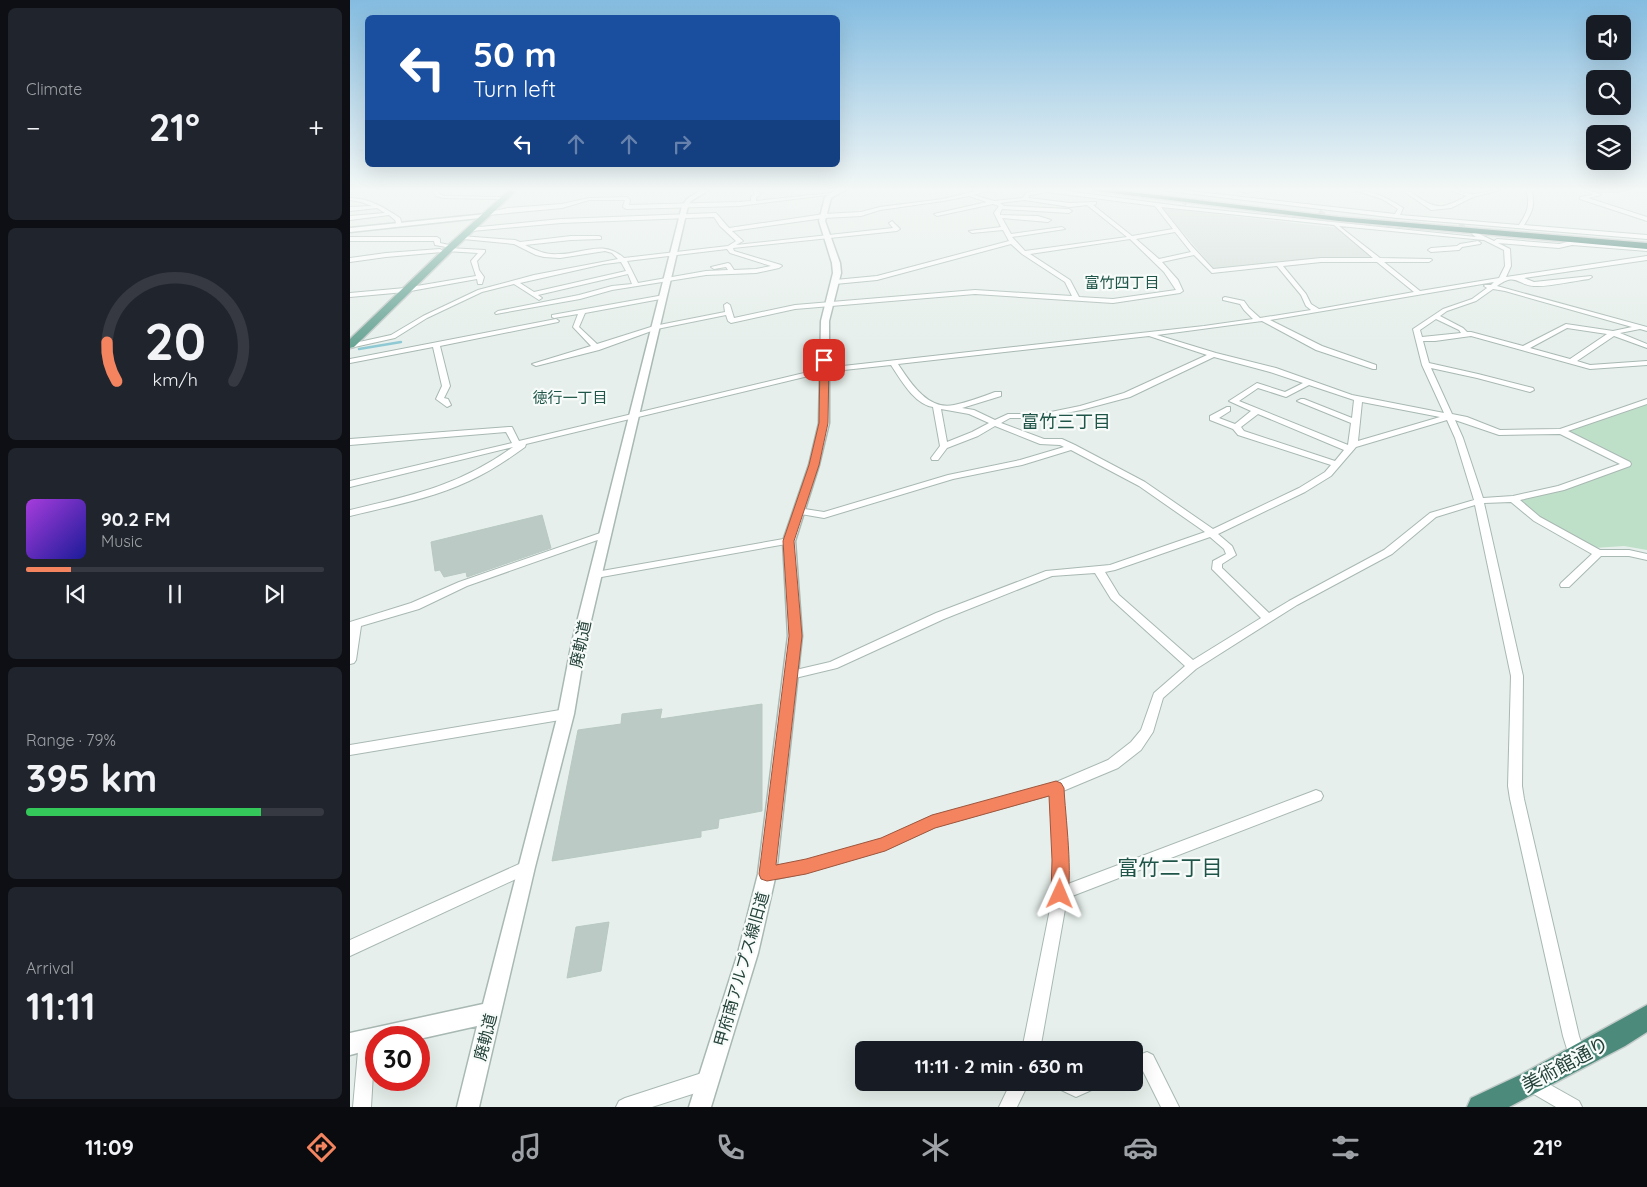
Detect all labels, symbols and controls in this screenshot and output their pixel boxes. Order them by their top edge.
map controls [1586,15,1631,170]
button: sound [1586,15,1631,60]
text: 50 m [473,32,557,76]
icon: left [390,35,455,100]
button: search [1586,70,1631,115]
text: Turn left [473,75,556,103]
text: Climate [26,79,82,99]
text: 21° [149,103,200,151]
text: − [26,110,41,145]
text: + [308,110,324,145]
button: layers [1586,125,1631,170]
icon: left [509,130,537,158]
icon: ahead [562,130,590,158]
icon: ahead [615,130,643,158]
icon: right [668,130,696,158]
district label: 富竹四丁目 [1084,273,1160,292]
text: 20 [144,308,206,373]
pin [803,339,845,381]
icon: arrive [810,346,838,374]
text: km/h [152,368,198,390]
district label: 徳行一丁目 [532,388,608,407]
district label: 富竹三丁目 [1021,410,1111,433]
text: 90.2 FM [101,507,171,531]
text: Music [101,531,143,551]
icon: previous [62,580,90,608]
icon: pause [161,580,189,608]
icon: next [260,580,288,608]
street label: 廃軌道 [565,618,595,670]
text: Range · 79% [26,730,116,750]
text: 395 km [26,754,157,802]
district label: 富竹二丁目 [1118,854,1223,880]
position arrow [1033,867,1085,919]
street label: 甲府南アルプス線旧道 [709,889,773,1049]
text: Arrival [26,958,74,978]
text: 11:11 [26,982,96,1030]
street label: 廃軌道 [469,1011,501,1063]
speed limit sign: 30 [365,1026,430,1091]
street label: 美術館通り [1517,1031,1613,1097]
text: 11:11 · 2 min · 630 m [914,1054,1084,1078]
icon: directions [304,1130,339,1165]
icon: music [509,1130,544,1165]
icon: phone [713,1130,748,1165]
icon: climate [918,1130,953,1165]
icon: car [1123,1130,1158,1165]
icon: filters [1328,1130,1363,1165]
text: 11:09 [85,1133,134,1161]
text: 21° [1532,1133,1562,1161]

